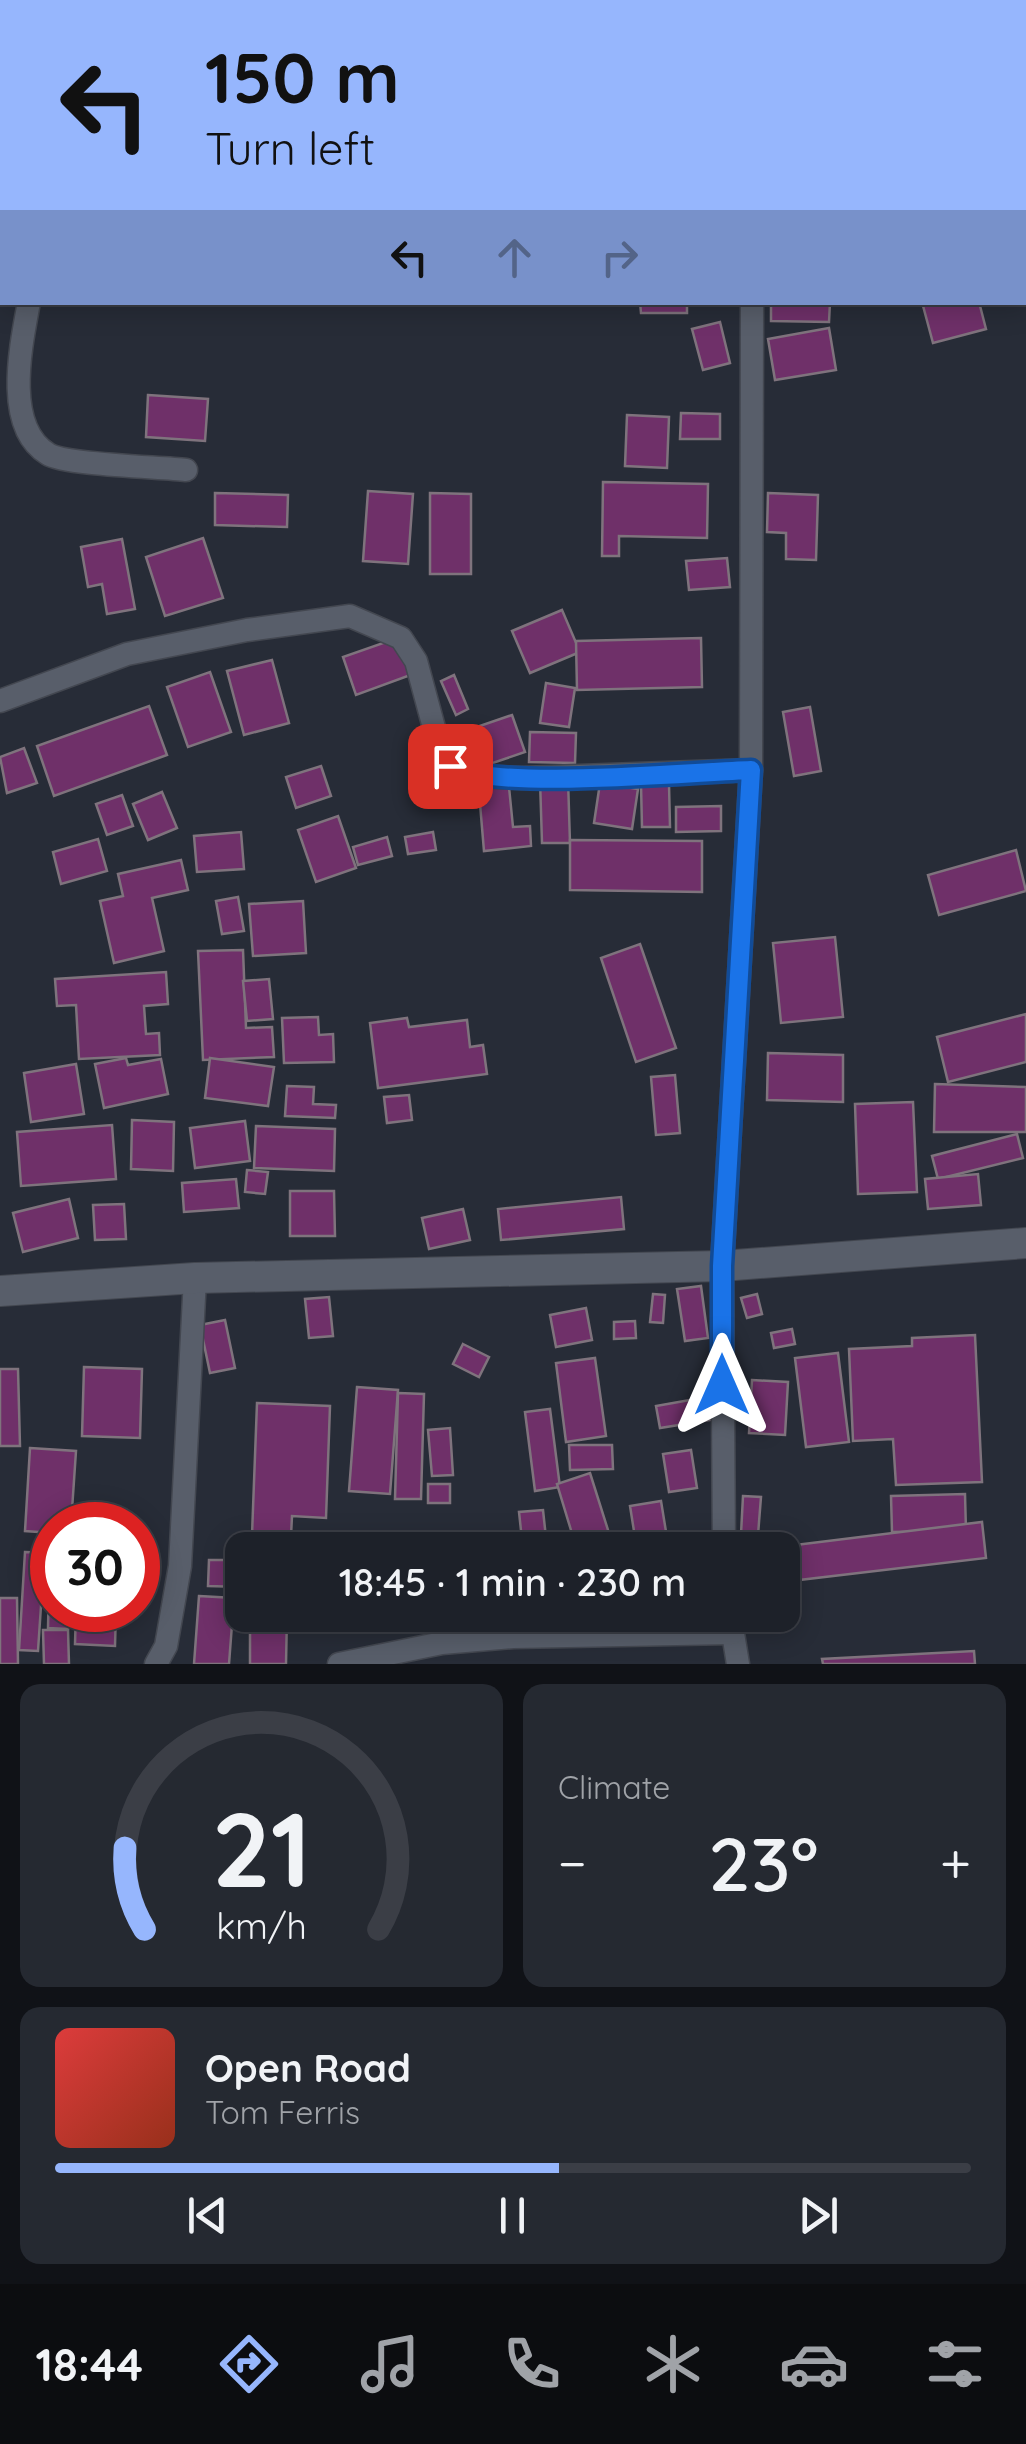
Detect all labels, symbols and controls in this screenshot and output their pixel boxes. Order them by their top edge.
text: 150 m [205,33,400,121]
icon: left [40,40,170,170]
text: Turn left [205,120,375,176]
icon: left [382,230,437,285]
icon: ahead [487,230,542,285]
icon: right [592,230,647,285]
pin [408,724,493,809]
icon: arrive [423,739,478,794]
position arrow [670,1333,774,1437]
speed limit sign: 30 [30,1502,160,1632]
text: 18:45 · 1 min · 230 m [339,1558,686,1606]
text: Climate [558,1767,670,1807]
text: 21 [212,1783,311,1913]
text: 23° [708,1816,818,1910]
text: − [558,1828,587,1897]
text: + [940,1828,971,1897]
text: km/h [216,1903,307,1948]
text: Open Road [205,2044,411,2092]
text: Tom Ferris [205,2092,360,2132]
icon: previous [180,2188,235,2243]
icon: pause [485,2188,540,2243]
icon: next [791,2188,846,2243]
icon: directions [214,2329,284,2399]
icon: music [355,2329,425,2399]
icon: phone [497,2329,567,2399]
icon: climate [638,2329,708,2399]
icon: car [779,2329,849,2399]
icon: filters [920,2329,990,2399]
text: 18:44 [36,2336,143,2392]

